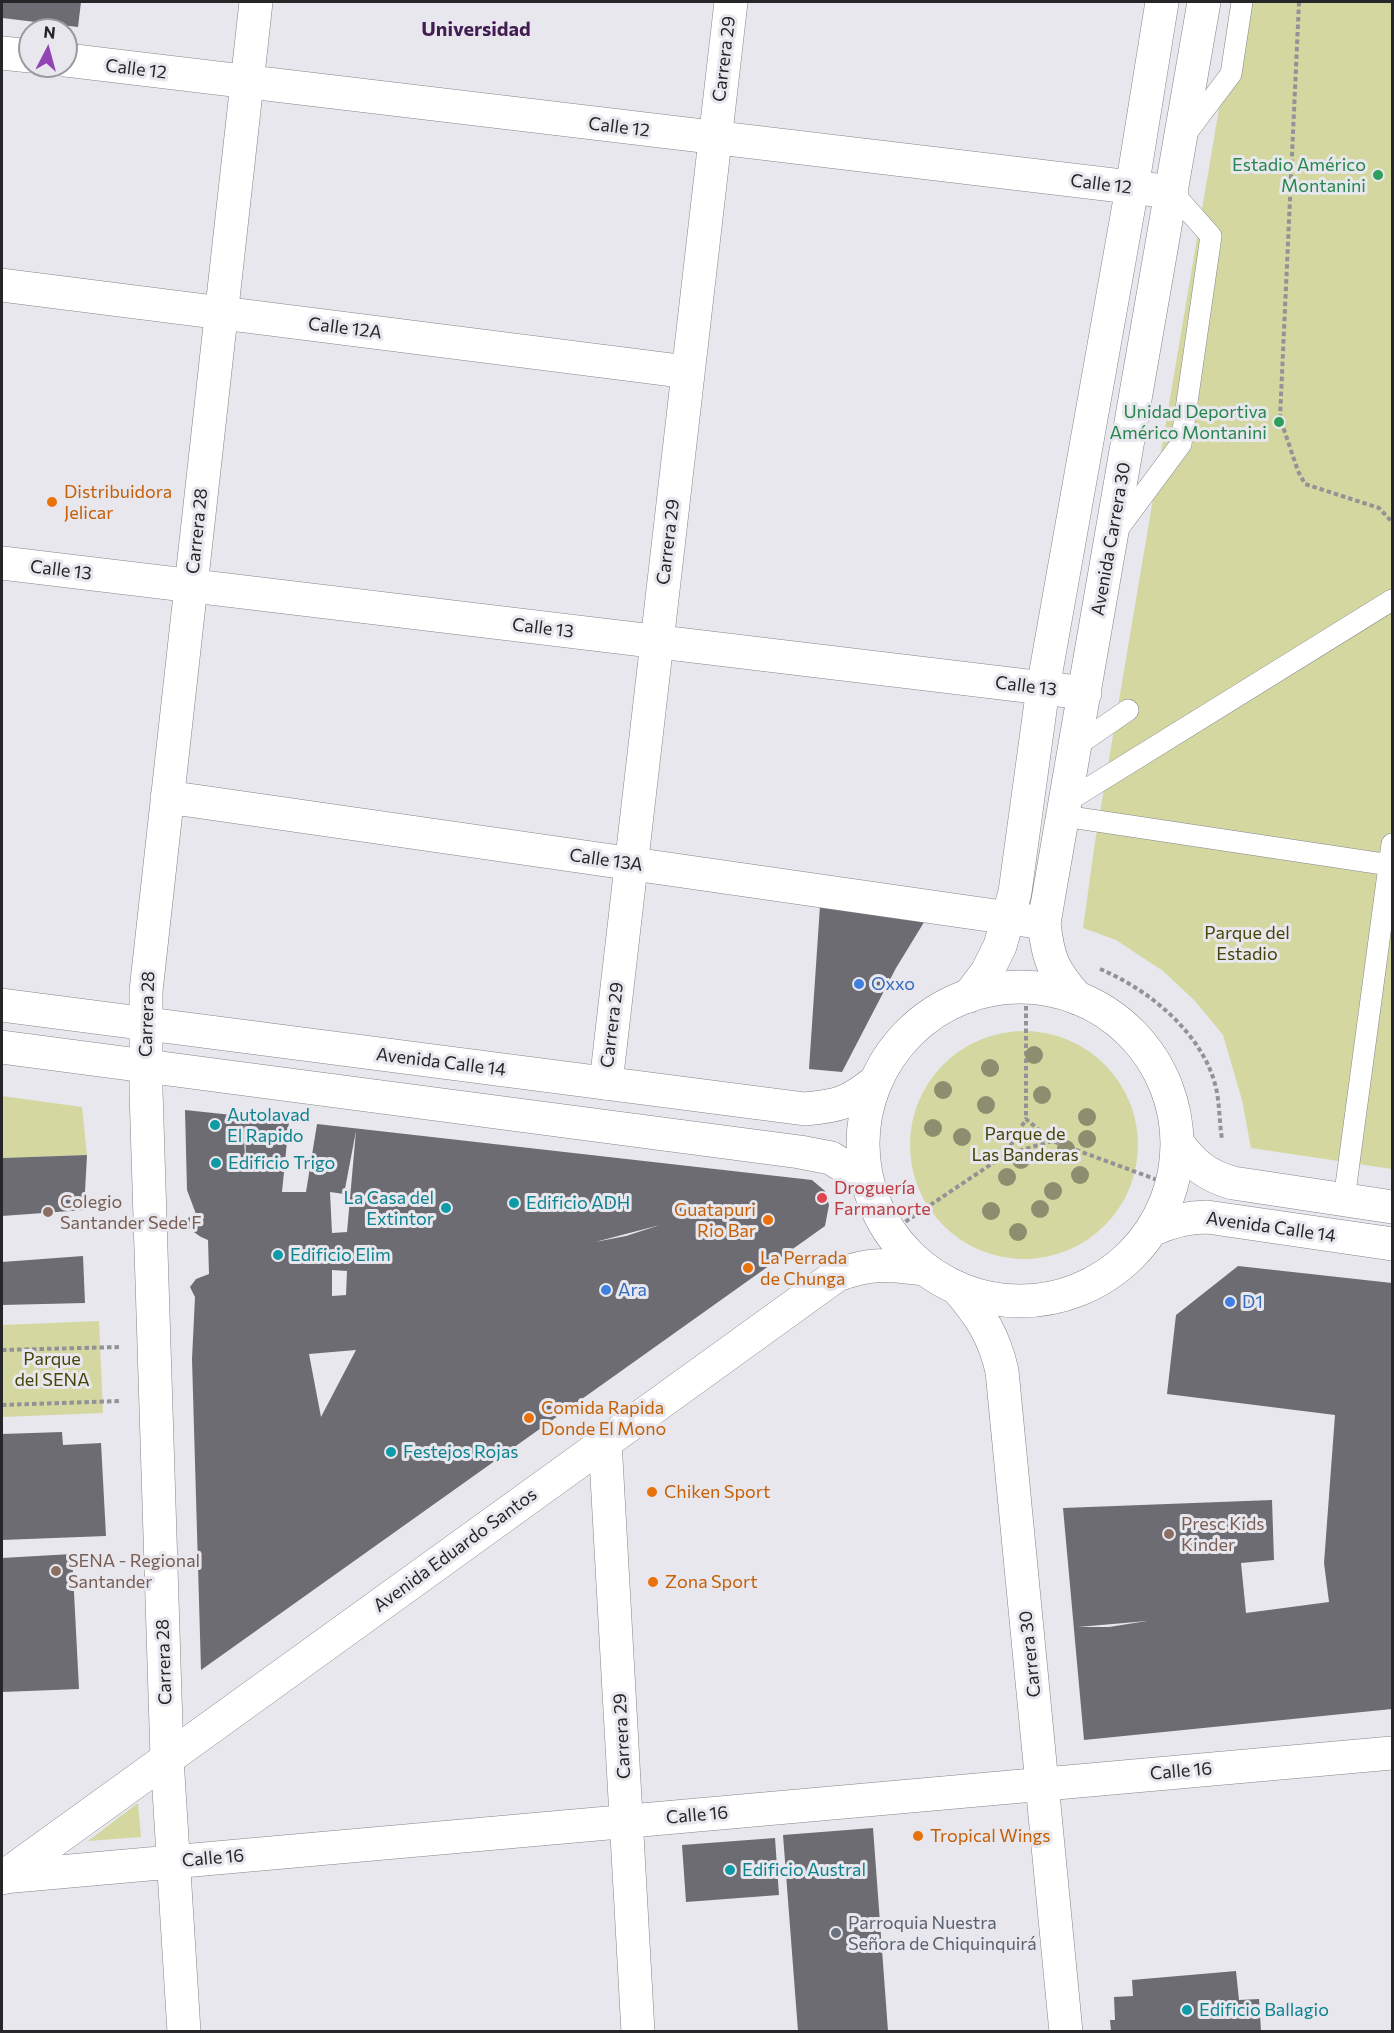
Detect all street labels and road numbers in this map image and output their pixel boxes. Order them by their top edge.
street label: Carrera 29 [708,15,740,103]
street label: Calle 12 [104,55,168,83]
street label: Calle 12 [587,113,651,141]
street label: Calle 12 [1069,170,1133,198]
street label: Calle 12A [307,313,383,343]
street label: Avenida Carrera 30 [1087,461,1135,617]
street label: Carrera 28 [182,487,212,575]
street label: Carrera 29 [652,498,684,586]
street label: Calle 13 [29,556,93,584]
street label: Calle 13 [511,614,575,642]
street label: Calle 13 [994,672,1058,700]
street label: Calle 13A [568,844,644,876]
street label: Carrera 28 [135,971,159,1057]
street label: Carrera 29 [596,981,628,1069]
street label: Avenida Calle 14 [375,1043,507,1081]
street label: Avenida Calle 14 [1205,1207,1337,1247]
street label: Avenida Eduardo Santos [369,1483,541,1617]
street label: Carrera 30 [1015,1610,1045,1698]
street label: Carrera 28 [152,1619,176,1705]
street label: Carrera 29 [609,1692,635,1780]
street label: Calle 16 [1149,1758,1213,1784]
street label: Calle 16 [665,1802,729,1828]
street label: Calle 16 [181,1845,245,1871]

